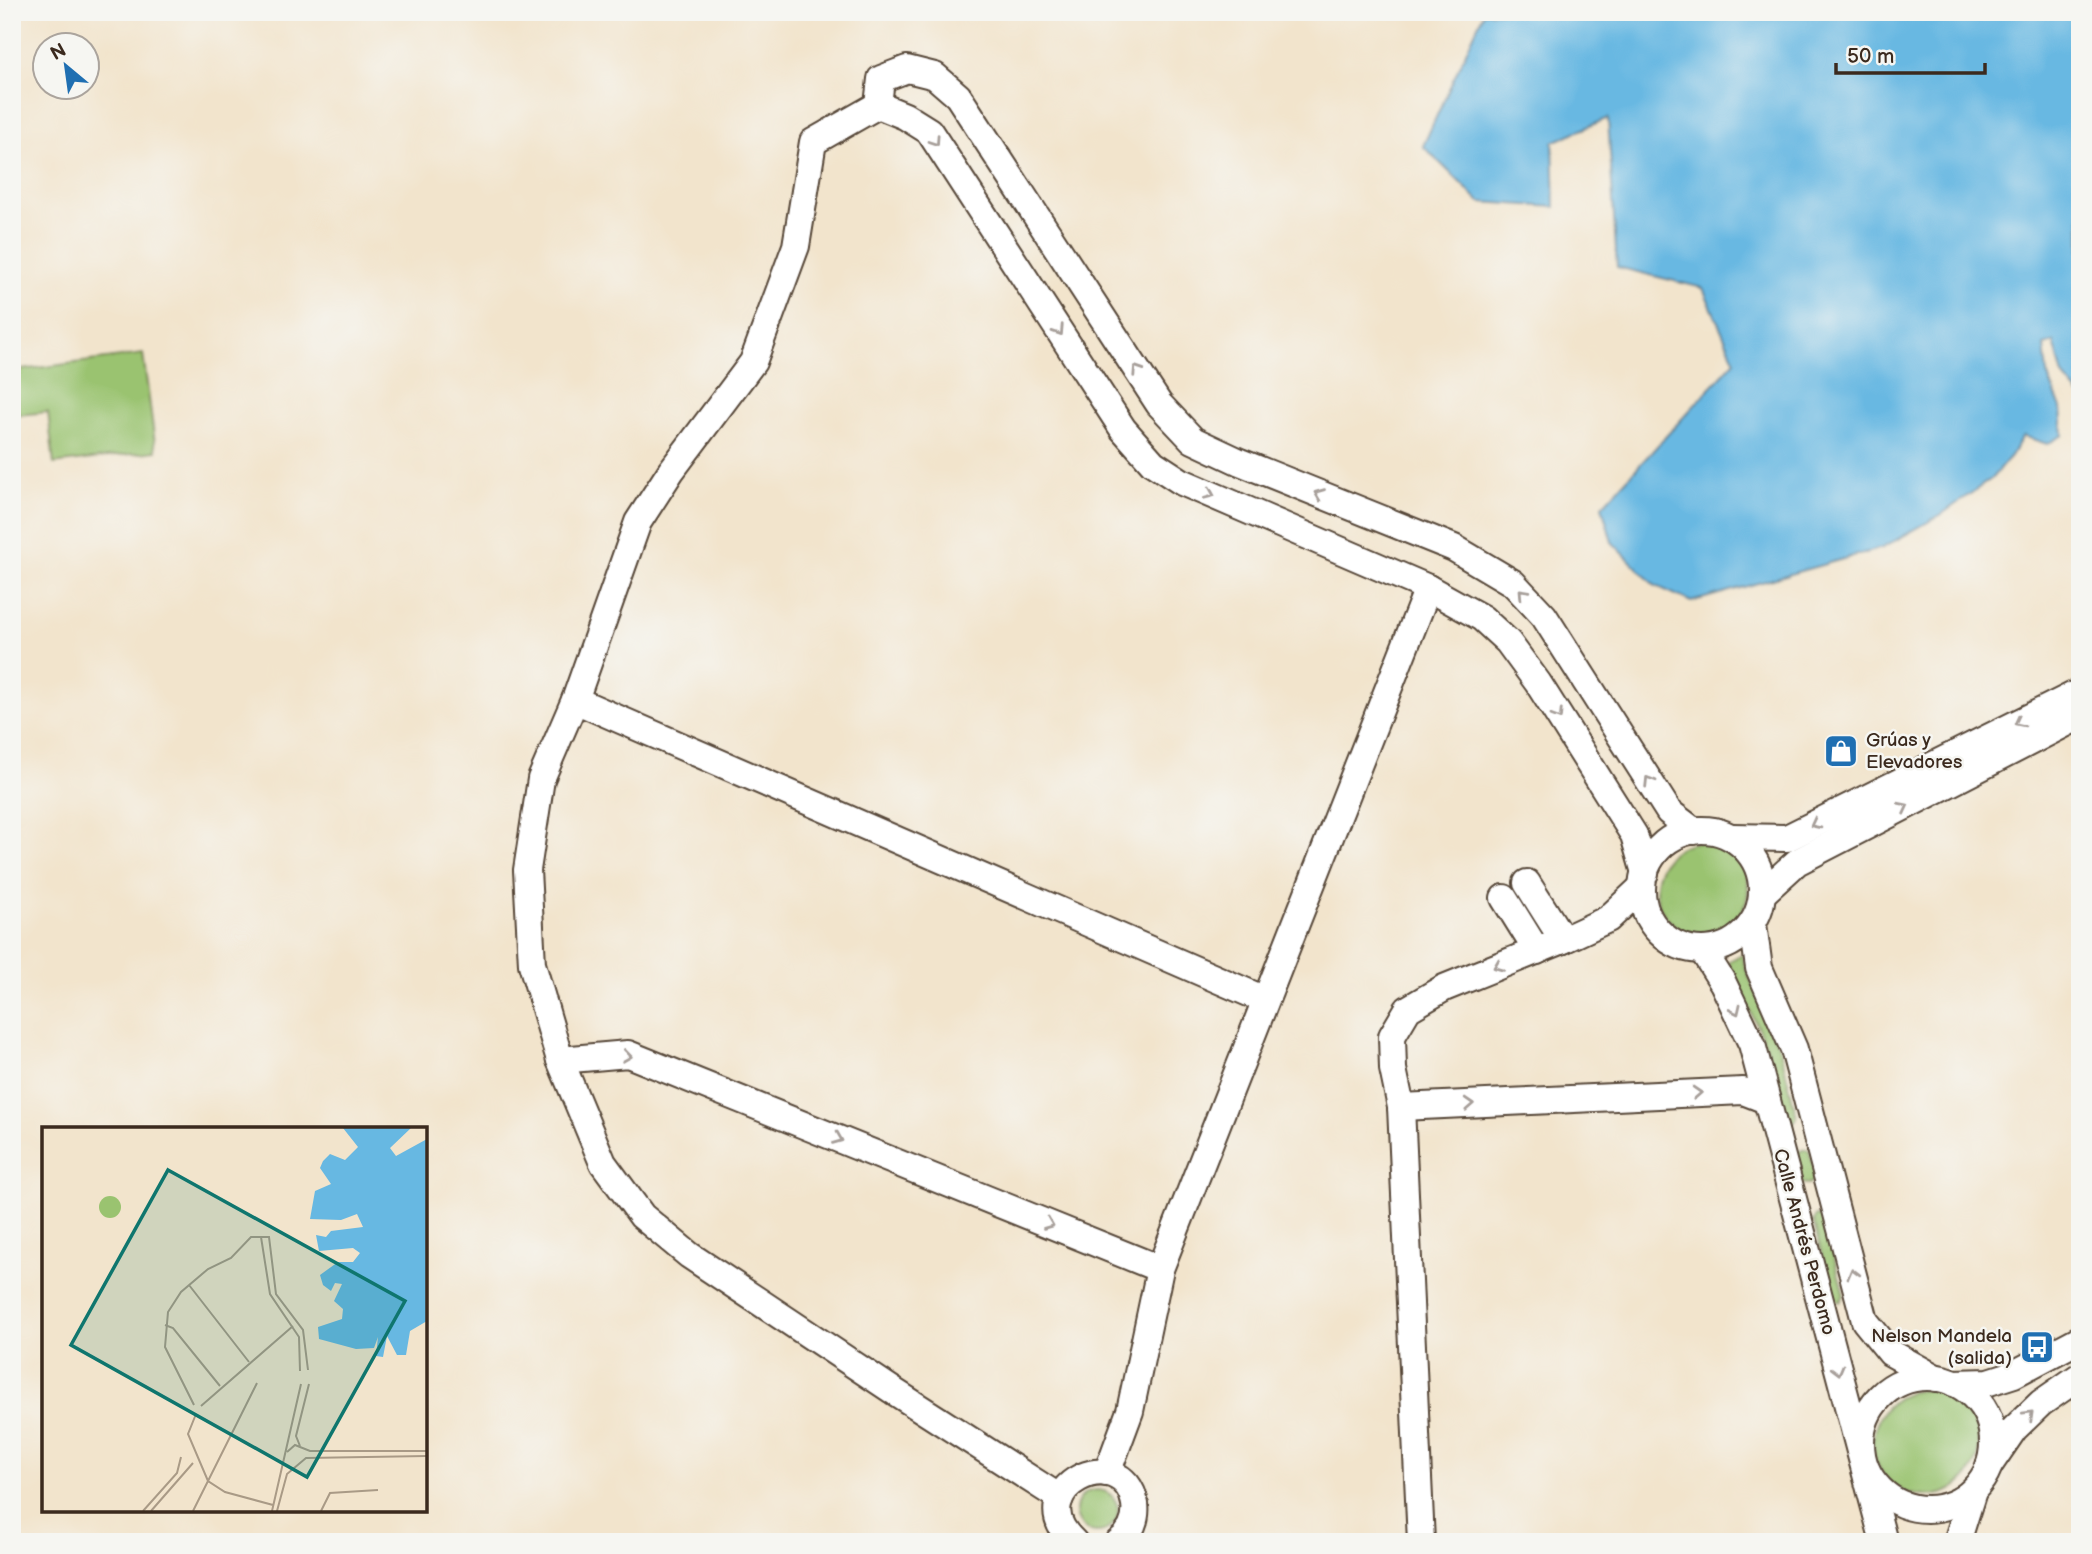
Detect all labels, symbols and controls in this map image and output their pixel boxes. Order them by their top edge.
north arrow [32,32,102,102]
scale bar [1836,32,1985,76]
text: N [47,39,70,66]
text: 50 m [1847,44,1894,69]
one-way arrow [927,133,939,146]
one-way arrow [1051,323,1064,336]
one-way arrow [1133,364,1146,377]
one-way arrow [1203,486,1216,500]
one-way arrow [1314,488,1326,502]
one-way arrow [1518,588,1531,601]
one-way arrow [1550,708,1563,721]
one-way arrow [2014,714,2026,728]
place label: Grúas y Elevadores [1866,729,1962,774]
shop icon: Grúas y Elevadores [1822,732,1860,770]
one-way arrow [1645,776,1658,789]
one-way arrow [1897,801,1909,815]
one-way arrow [1810,816,1822,830]
one-way arrow [1493,958,1505,972]
one-way arrow [1728,1003,1742,1015]
one-way arrow [621,1049,633,1064]
one-way arrow [1691,1086,1702,1101]
one-way arrow [1464,1096,1475,1111]
inset map [42,1127,427,1512]
one-way arrow [832,1130,844,1144]
street label: Calle Andrés Perdomo [1768,1146,1840,1338]
one-way arrow [1043,1216,1055,1230]
one-way arrow [1846,1267,1861,1279]
place label: Nelson Mandela (salida) [1871,1325,2012,1370]
bus stop icon: Nelson Mandela (salida) [2018,1328,2056,1366]
one-way arrow [1830,1364,1845,1376]
one-way arrow [2020,1411,2033,1423]

